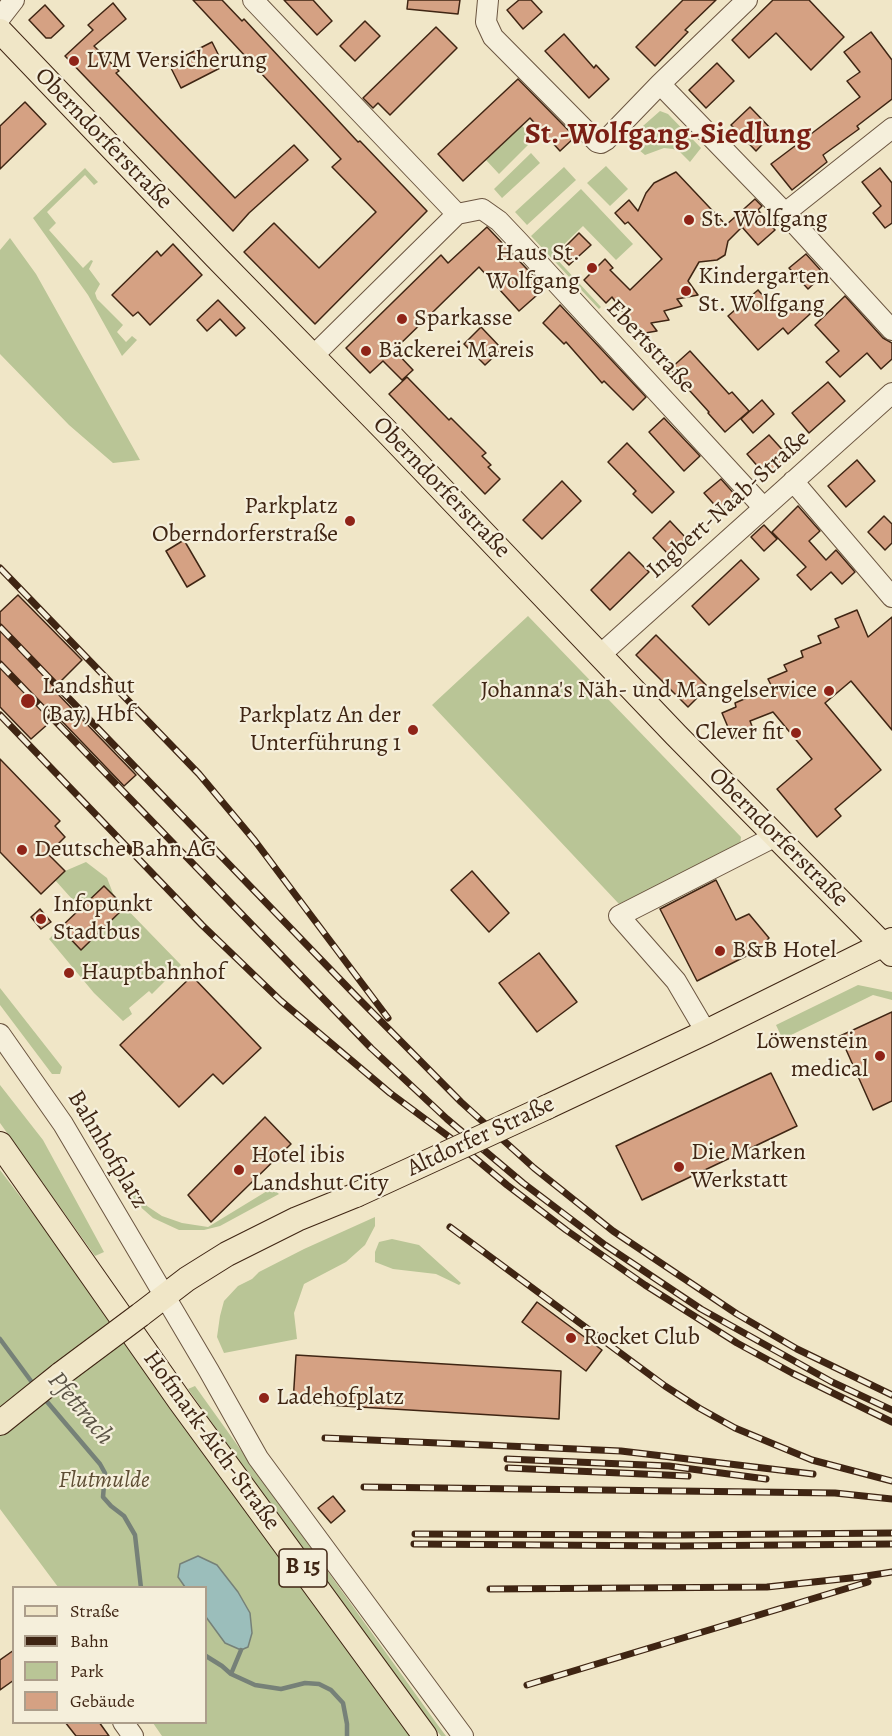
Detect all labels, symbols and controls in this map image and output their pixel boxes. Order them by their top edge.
place label: LVM Versicherung [86,47,267,75]
marker: LVM Versicherung [67,54,81,68]
street label: Oberndorferstraße [28,62,178,216]
district label: St.-Wolfgang-Siedlung [525,118,811,154]
place label: St. Wolfgang [701,206,828,234]
marker: St. Wolfgang [682,213,696,227]
place label: Haus St. Wolfgang [486,240,580,296]
marker: Haus St. Wolfgang [585,261,599,275]
place label: Kindergarten St. Wolfgang [698,263,830,319]
marker: Kindergarten St. Wolfgang [679,284,693,298]
street label: Ebertstraße [600,294,700,400]
place label: Sparkasse [414,305,512,333]
marker: Sparkasse [395,312,409,326]
place label: Bäckerei Mareis [378,337,535,365]
marker: Bäckerei Mareis [359,344,373,358]
street label: Oberndorferstraße [366,411,516,565]
street label: Ingbert-Naab-Straße [642,425,816,585]
place label: Parkplatz Oberndorferstraße [152,493,338,549]
marker: Parkplatz Oberndorferstraße [343,514,357,528]
place label: Landshut (Bay) Hbf [42,673,135,729]
place label: Johanna's Näh- und Mangelservice [481,677,817,705]
marker: Johanna's Näh- und Mangelservice [822,684,836,698]
marker: Landshut (Bay) Hbf [19,692,37,710]
place label: Parkplatz An der Unterführung 1 [238,702,401,758]
place label: Clever fit [695,719,784,747]
marker: Parkplatz An der Unterführung 1 [406,723,420,737]
marker: Clever fit [789,726,803,740]
street label: Oberndorferstraße [702,762,854,914]
place label: Deutsche Bahn AG [34,836,217,864]
marker: Deutsche Bahn AG [15,843,29,857]
place label: Infopunkt Stadtbus [53,891,153,947]
marker: Infopunkt Stadtbus [34,912,48,926]
place label: B&B Hotel [732,937,836,965]
marker: B&B Hotel [713,944,727,958]
place label: Hauptbahnhof [81,959,225,987]
marker: Hauptbahnhof [62,966,76,980]
place label: Löwenstein medical [756,1028,868,1084]
marker: Löwenstein medical [873,1049,887,1063]
street label: Bahnhofplatz [60,1086,154,1214]
street label: Altdorfer Straße [403,1090,559,1184]
place label: Die Marken Werkstatt [691,1139,806,1195]
place label: Hotel ibis Landshut City [251,1142,388,1198]
marker: Die Marken Werkstatt [672,1160,686,1174]
marker: Hotel ibis Landshut City [232,1163,246,1177]
place label: Rocket Club [583,1324,700,1352]
marker: Rocket Club [564,1331,578,1345]
street label: Hofmark-Aich-Straße [136,1346,286,1536]
water label: Pfettrach [40,1366,120,1452]
place label: Ladehofplatz [276,1384,404,1412]
marker: Ladehofplatz [257,1391,271,1405]
park label: Flutmulde [58,1467,150,1495]
road number: B 15 [279,1549,327,1587]
legend [12,1586,207,1724]
text: Straße [70,1599,119,1623]
text: Bahn [70,1629,109,1653]
text: Park [70,1659,104,1683]
text: Gebäude [70,1689,135,1713]

